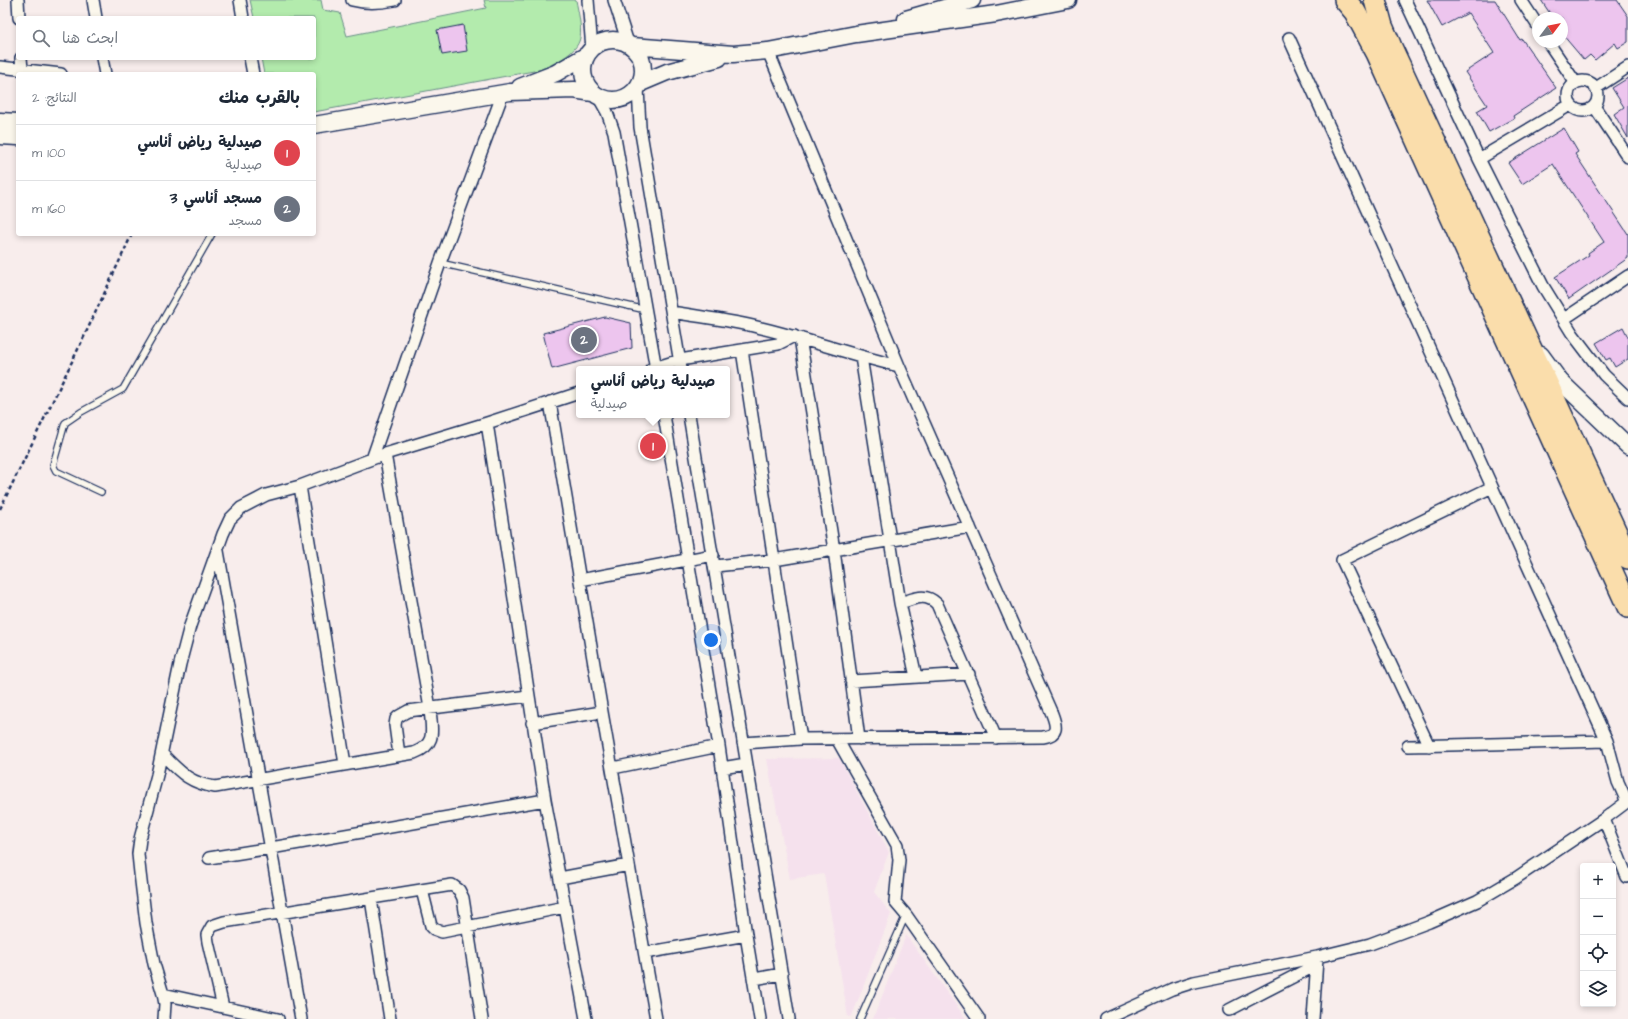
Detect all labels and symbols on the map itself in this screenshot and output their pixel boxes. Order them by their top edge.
north arrow [1532,12,1568,48]
pin: 2 [571,325,597,355]
pin: 1 [640,431,666,461]
your location [701,630,721,650]

